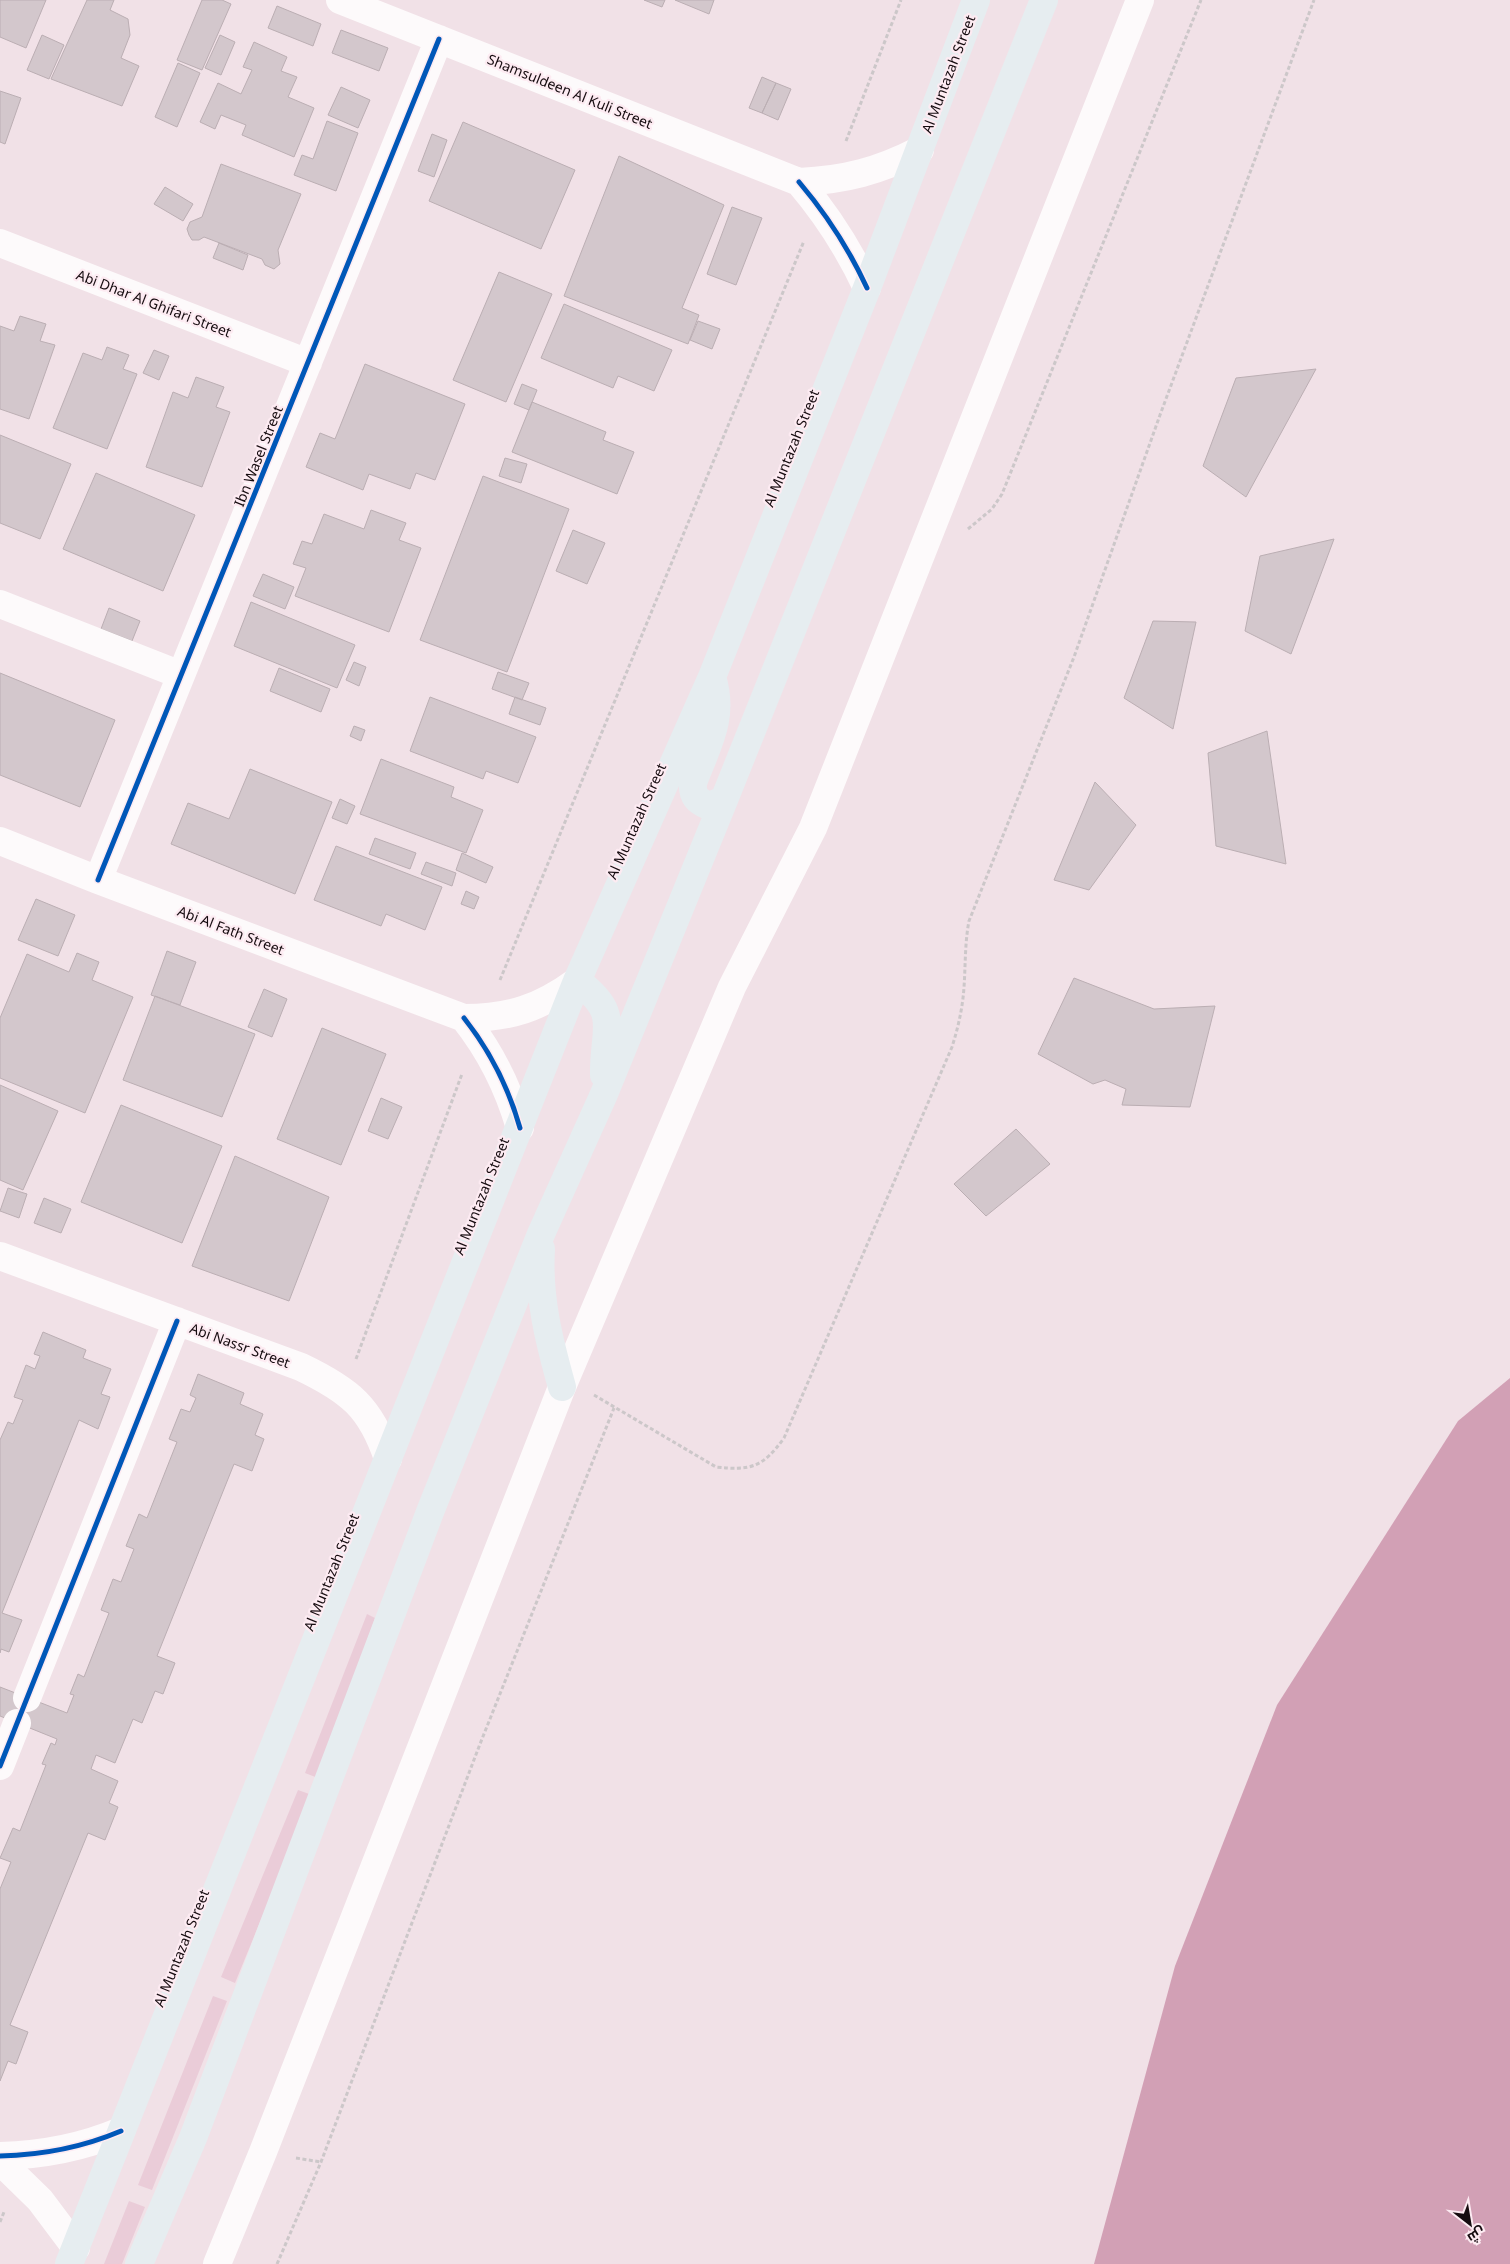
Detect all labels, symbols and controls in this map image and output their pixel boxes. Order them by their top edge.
street label: Al Muntazah Street [917,12,979,136]
street label: Shamsuldeen Al Kuli Street [485,49,655,133]
street label: Abi Dhar Al Ghifari Street [74,265,234,341]
street label: Al Muntazah Street [759,387,823,509]
street label: Ibn Wasel Street [229,403,287,509]
street label: Al Muntazah Street [602,760,670,882]
street label: Abi Al Fath Street [175,901,287,959]
street label: Al Muntazah Street [449,1135,513,1257]
street label: Abi Nassr Street [187,1318,293,1372]
street label: Al Muntazah Street [299,1511,363,1633]
street label: Al Muntazah Street [149,1887,213,2009]
north arrow [1445,2199,1495,2249]
text: ش [1464,2223,1490,2248]

